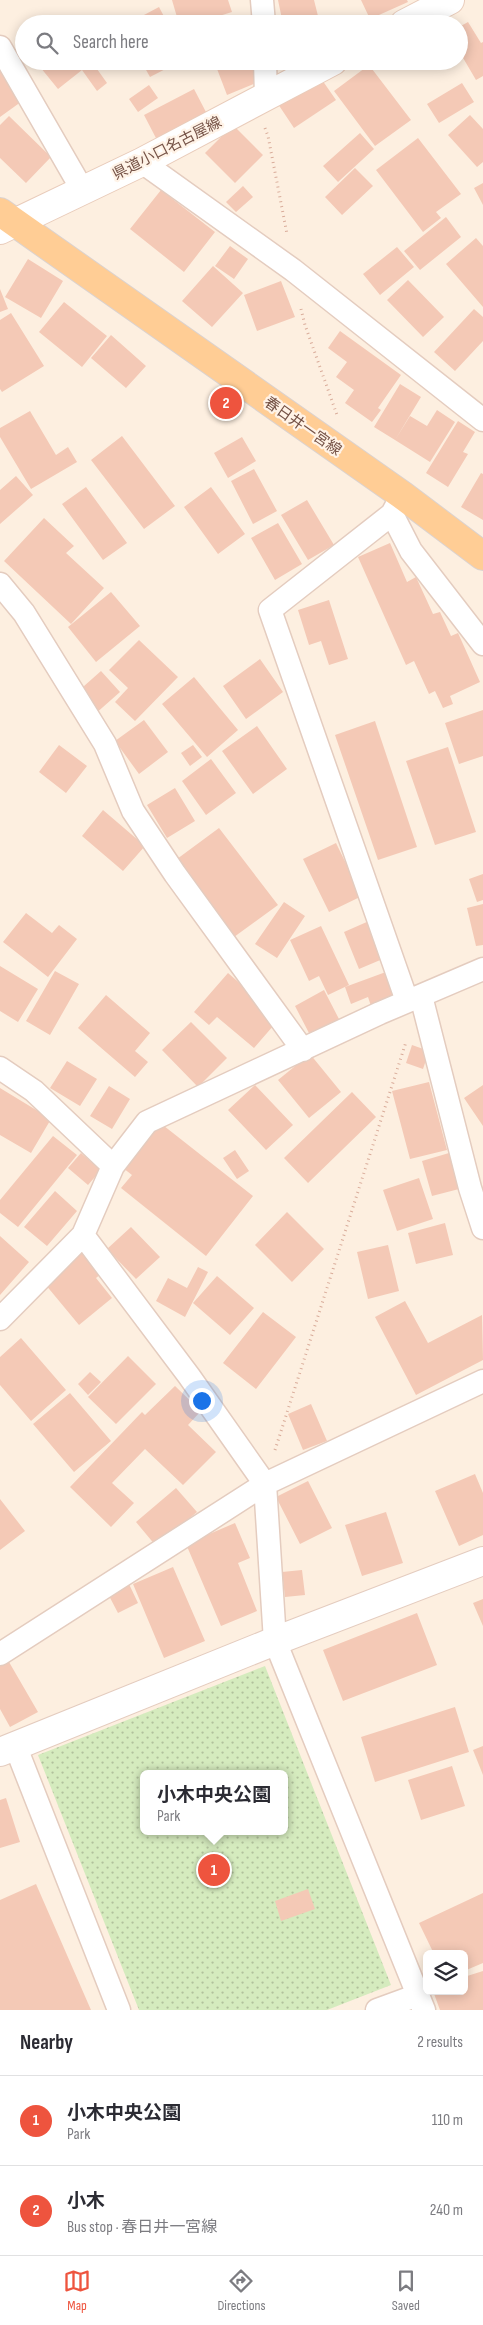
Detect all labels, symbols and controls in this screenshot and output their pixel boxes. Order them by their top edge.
search box [15,15,468,70]
icon: search [33,29,61,57]
text: Search here [73,31,149,54]
street label: 県道小口名古屋線 [109,113,225,184]
pin: 2 [210,384,242,422]
street label: 春日井一宮線 [260,393,345,460]
your location [189,1388,215,1414]
popup [140,1770,288,1835]
text: 小木中央公園 [157,1784,271,1807]
text: Park [157,1807,180,1826]
pin: 1 [198,1851,230,1889]
map controls [423,1950,468,1995]
button: layers [423,1950,468,1995]
text: Nearby [20,2030,73,2055]
text: 2 results [417,2033,463,2052]
text: 小木中央公園 [67,2102,181,2125]
text: 1 [33,2111,39,2130]
text: 110 m [432,2111,463,2130]
text: Park [67,2125,90,2144]
text: 小木 [67,2190,105,2213]
text: 2 [32,2201,40,2220]
text: 240 m [430,2201,463,2220]
text: Bus stop · 春日井一宮線 [67,2218,217,2237]
tab: Map [63,2267,91,2314]
tab: Directions [217,2267,266,2314]
tab: Saved [392,2267,420,2314]

